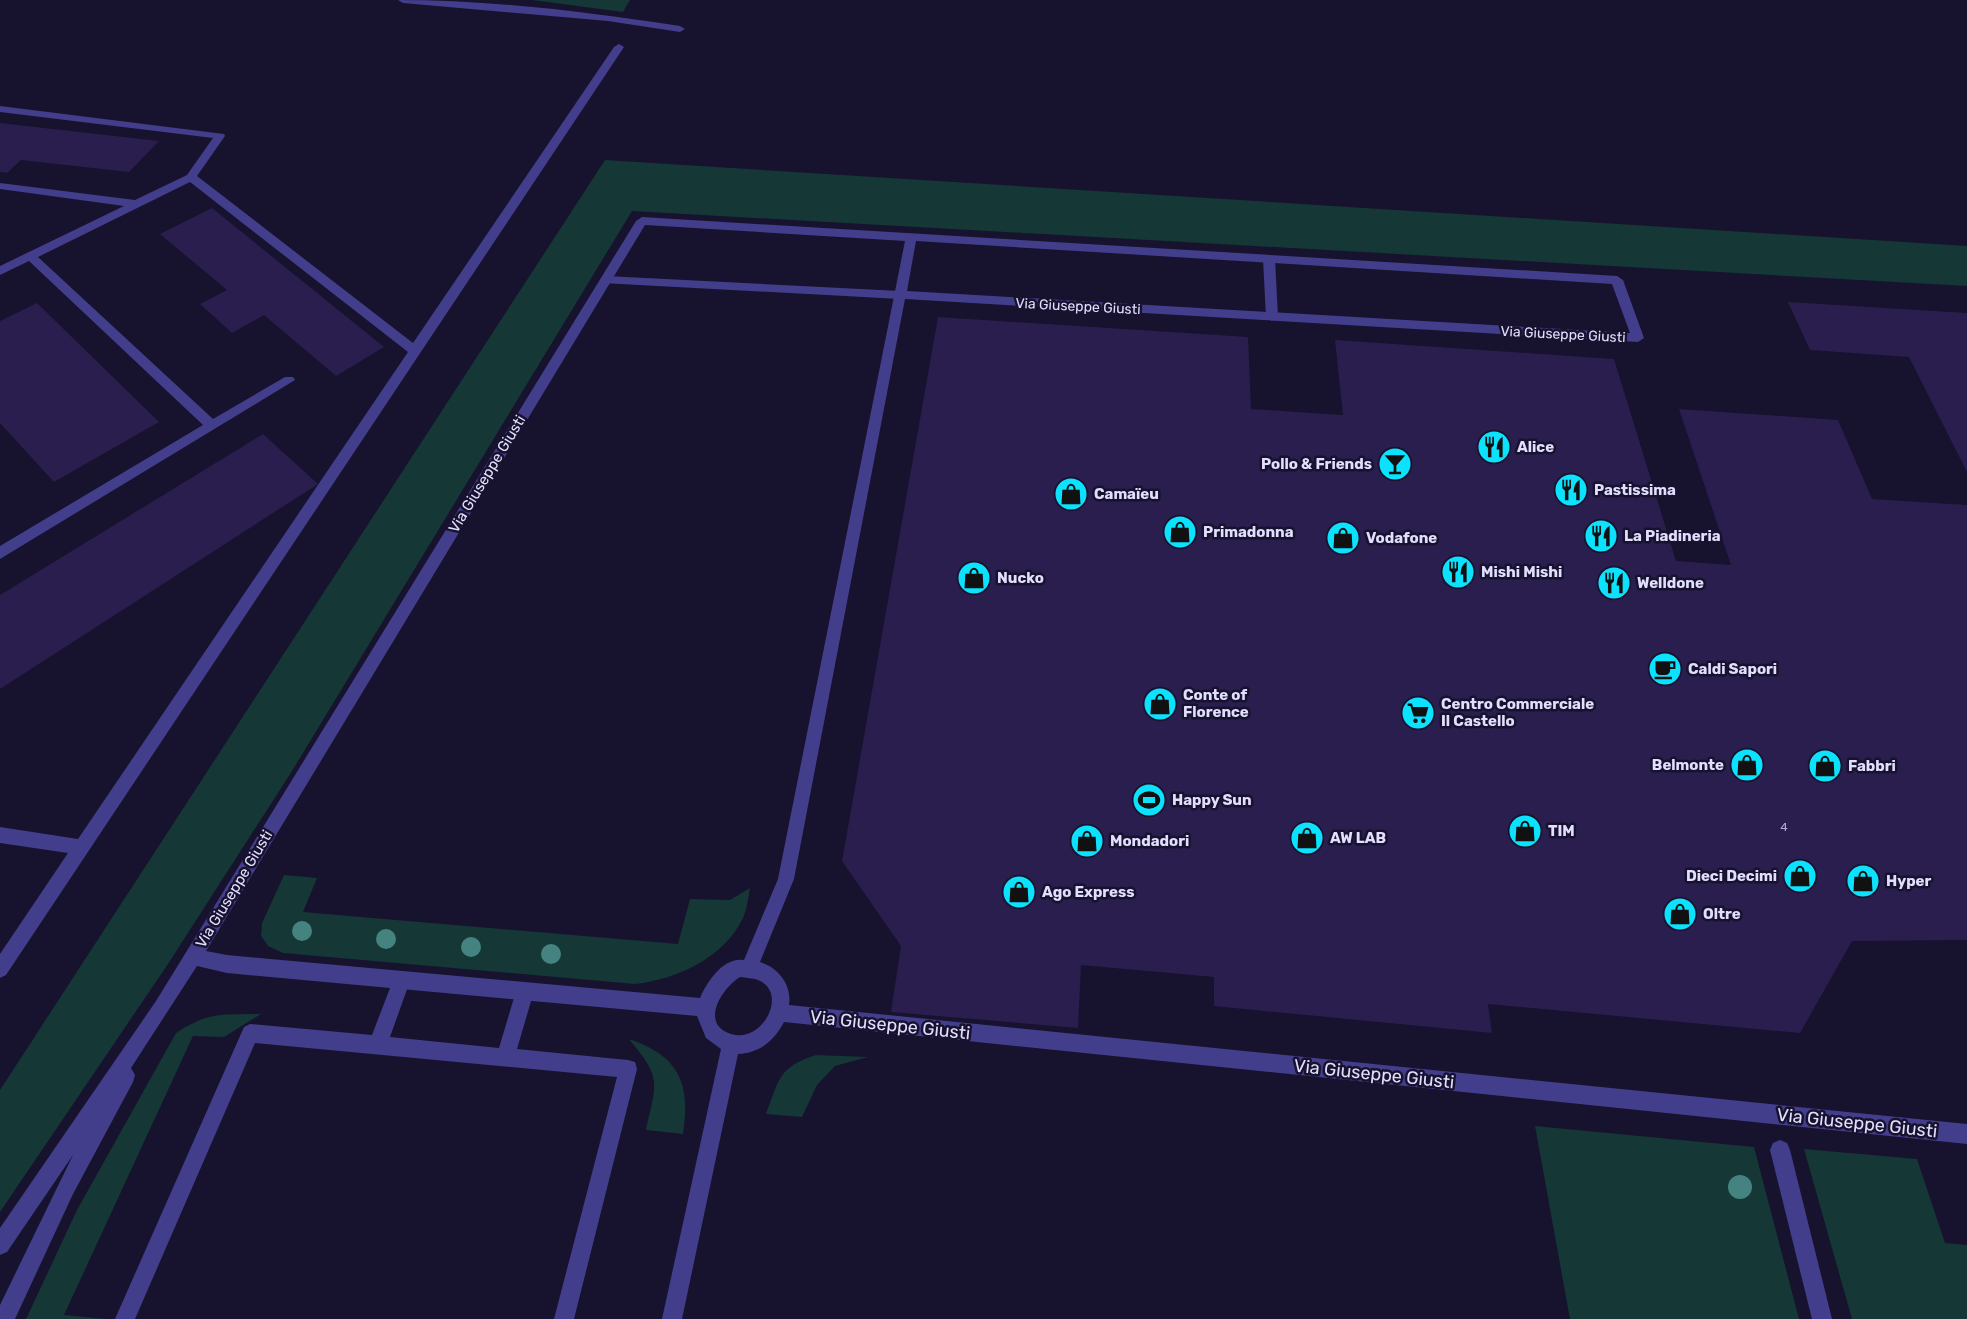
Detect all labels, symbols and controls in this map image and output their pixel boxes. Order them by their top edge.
street label: Via Giuseppe Giusti [1015,295,1141,318]
street label: Via Giuseppe Giusti [1500,323,1626,346]
street label: Via Giuseppe Giusti [445,412,529,536]
restaurant icon: Alice [1476,429,1512,465]
place label: Alice [1517,438,1554,456]
bar icon: Pollo & Friends [1377,446,1413,482]
place label: Pollo & Friends [1261,455,1372,473]
restaurant icon: Pastissima [1553,472,1589,508]
shop icon: Camaïeu [1053,476,1089,512]
place label: Pastissima [1594,481,1676,499]
place label: Camaïeu [1094,485,1159,503]
shop icon: Primadonna [1162,514,1198,550]
restaurant icon: La Piadineria [1583,518,1619,554]
shop icon: Vodafone [1325,520,1361,556]
place label: Primadonna [1203,523,1294,541]
place label: La Piadineria [1624,527,1721,545]
place label: Vodafone [1366,529,1437,547]
restaurant icon: Mishi Mishi [1440,554,1476,590]
shop icon: Nucko [956,560,992,596]
place label: Mishi Mishi [1481,563,1562,581]
restaurant icon: Welldone [1596,565,1632,601]
place label: Nucko [997,569,1044,587]
place label: Welldone [1637,574,1704,592]
cafe icon: Caldi Sapori [1647,651,1683,687]
place label: Caldi Sapori [1688,660,1777,678]
shop icon: Conte of Florence [1142,686,1178,722]
place label: Conte of Florence [1183,686,1249,721]
supermarket icon: Centro Commerciale Il Castello [1400,695,1436,731]
place label: Centro Commerciale Il Castello [1441,695,1594,730]
shop icon: Belmonte [1729,747,1765,783]
shop icon: Fabbri [1807,748,1843,784]
place label: Belmonte [1652,756,1724,774]
place label: Fabbri [1848,757,1896,775]
sports icon: Happy Sun [1131,782,1167,818]
place label: Happy Sun [1172,791,1252,809]
shop icon: TIM [1507,813,1543,849]
shop icon: AW LAB [1289,820,1325,856]
house number: 4 [1780,820,1788,834]
place label: TIM [1548,822,1575,840]
shop icon: Mondadori [1069,823,1105,859]
street label: Via Giuseppe Giusti [192,827,276,951]
place label: AW LAB [1330,829,1386,847]
place label: Mondadori [1110,832,1189,850]
shop icon: Dieci Decimi [1782,858,1818,894]
shop icon: Hyper [1845,863,1881,899]
place label: Dieci Decimi [1686,867,1777,885]
place label: Hyper [1886,872,1932,890]
shop icon: Ago Express [1001,874,1037,910]
place label: Ago Express [1042,883,1135,901]
shop icon: Oltre [1662,896,1698,932]
place label: Oltre [1703,905,1741,923]
street label: Via Giuseppe Giusti [809,1006,971,1044]
street label: Via Giuseppe Giusti [1293,1055,1455,1093]
street label: Via Giuseppe Giusti [1776,1104,1938,1142]

